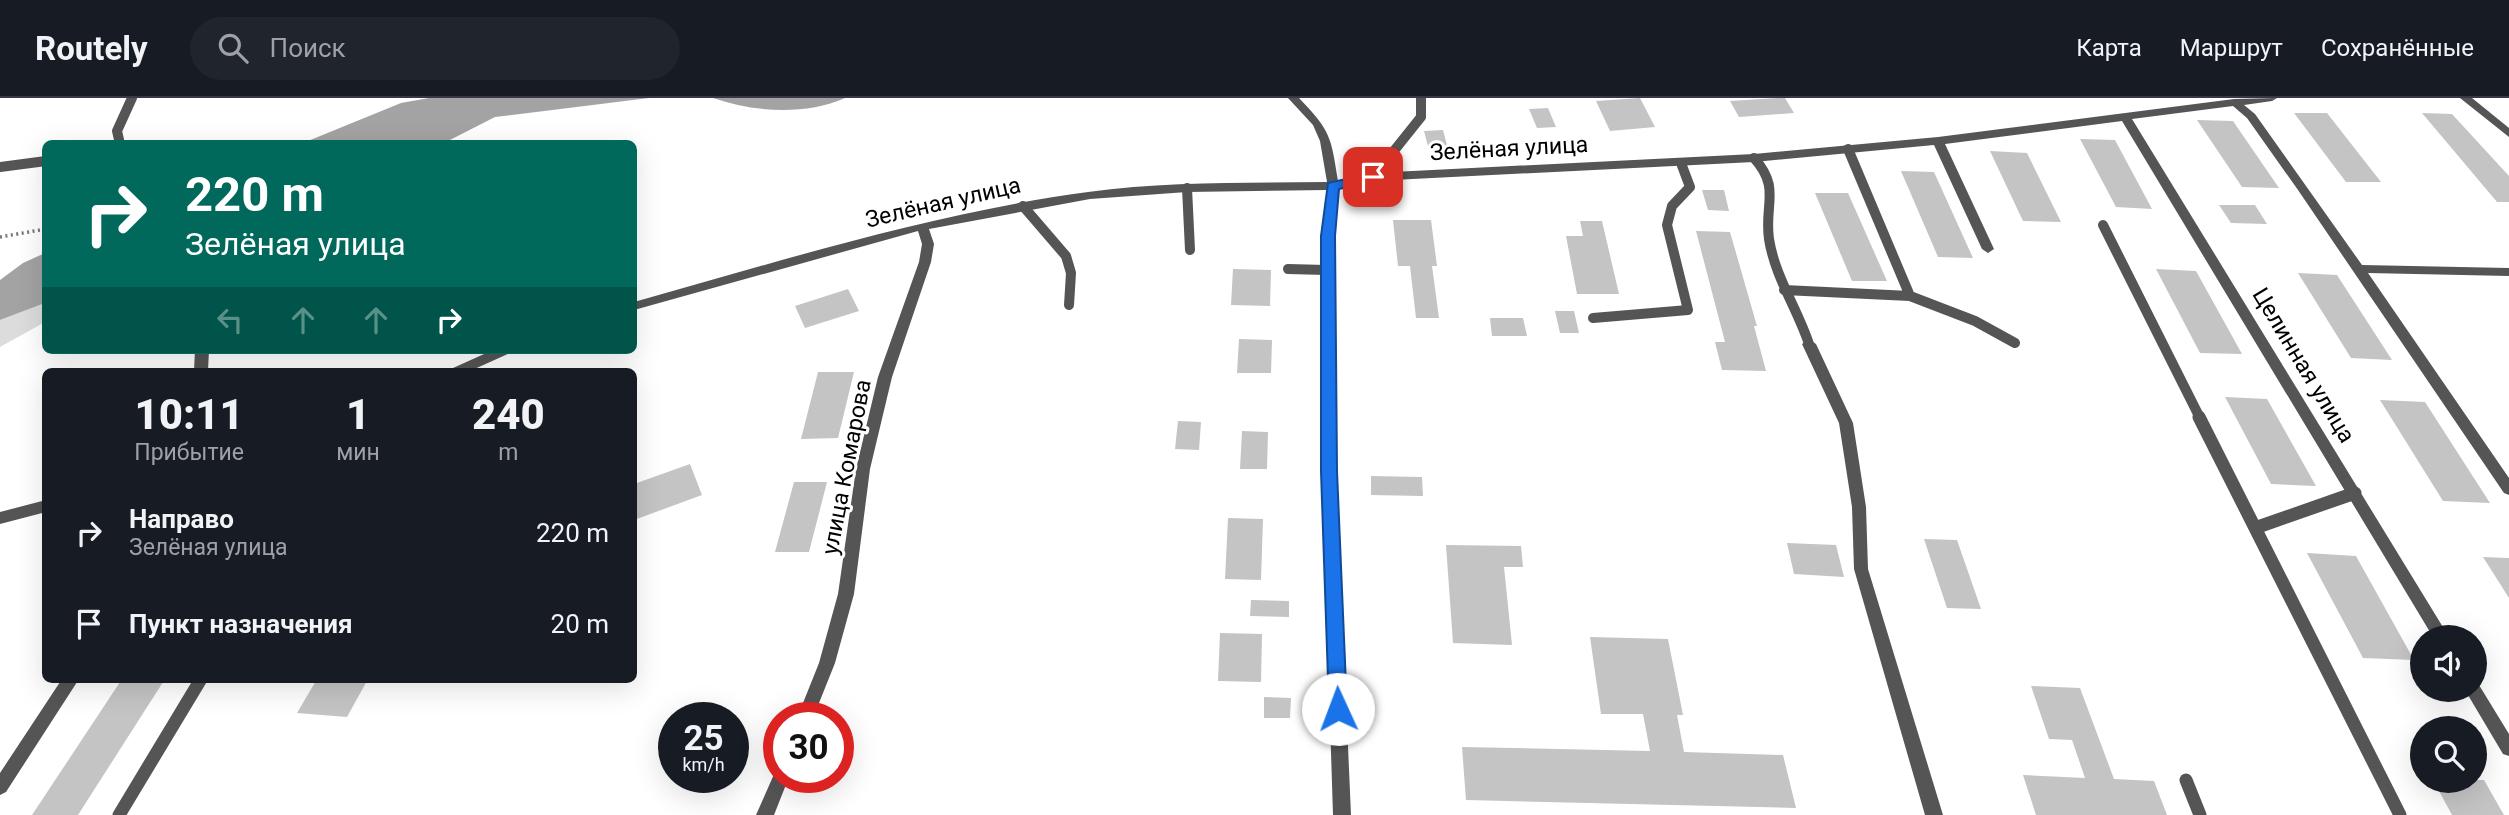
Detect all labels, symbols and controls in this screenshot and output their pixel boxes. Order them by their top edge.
search box [190,17,680,80]
text: Routely [35,29,148,68]
icon: search [214,29,252,67]
text: Поиск [270,33,346,63]
text: Карта [2076,34,2142,62]
text: Маршрут [2180,34,2283,62]
text: Сохранённые [2321,34,2474,62]
street label: Зелёная улица [1429,131,1589,166]
pin [1343,147,1403,207]
icon: arrive [1354,158,1392,196]
text: 220 m [185,166,324,223]
icon: right [70,168,161,259]
street label: Зелёная улица [863,171,1023,233]
text: Зелёная улица [185,225,406,263]
street label: Целинная улица [2247,283,2360,448]
icon: left [211,301,249,339]
icon: ahead [284,301,322,339]
icon: ahead [357,301,395,339]
icon: right [430,301,468,339]
street label: улица Комарова [816,377,877,557]
text: 10:11 [135,390,244,439]
text: 1 [346,390,370,439]
text: 240 [472,390,545,439]
text: Прибытие [134,439,244,466]
text: мин [336,439,380,466]
text: m [498,439,519,466]
text: Направо [129,504,234,534]
icon: right [70,514,108,552]
text: 220 m [536,518,609,548]
text: Зелёная улица [129,534,288,561]
icon: arrive [70,605,108,643]
text: Пункт назначения [129,609,353,639]
text: 20 m [551,609,609,639]
map controls [2410,625,2487,793]
button: sound [2410,625,2487,702]
position arrow [1301,672,1375,746]
speed limit sign: 30 [763,702,854,793]
button: search [2410,716,2487,793]
text: 25 [683,718,724,759]
text: km/h [682,754,725,775]

